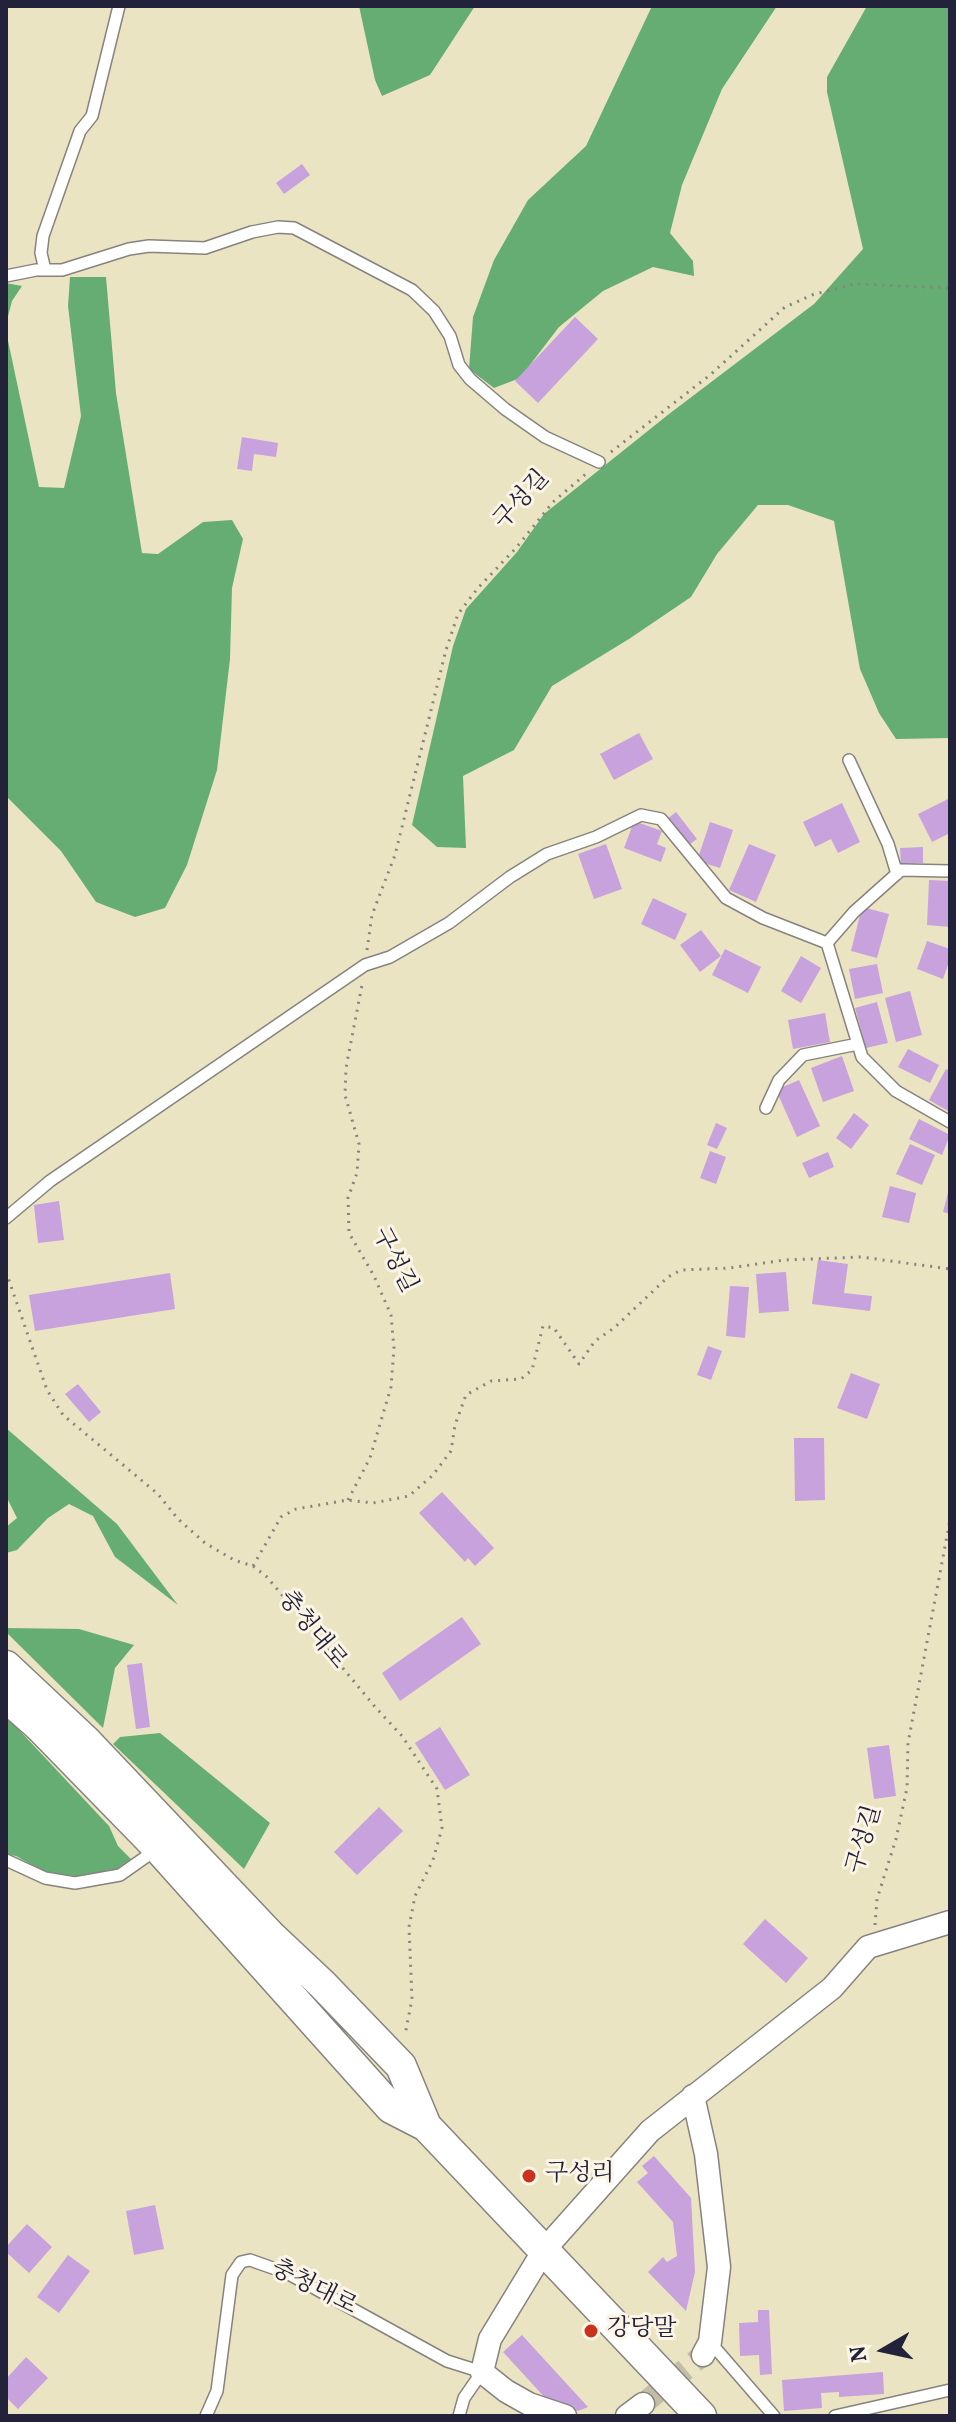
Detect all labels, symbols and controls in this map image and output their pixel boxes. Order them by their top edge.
street label: 구성길 [489,466,557,536]
street label: 구성길 [364,1223,422,1299]
street label: 충청대로 [271,1586,351,1676]
street label: 구성길 [843,1803,889,1877]
place label: 구성리 [545,2162,615,2190]
marker: 구성리 [520,2167,538,2185]
street label: 충청대로 [265,2255,361,2323]
north arrow [844,2310,924,2390]
place label: 강당말 [607,2317,677,2345]
marker: 강당말 [582,2322,600,2340]
text: N [843,2344,876,2364]

